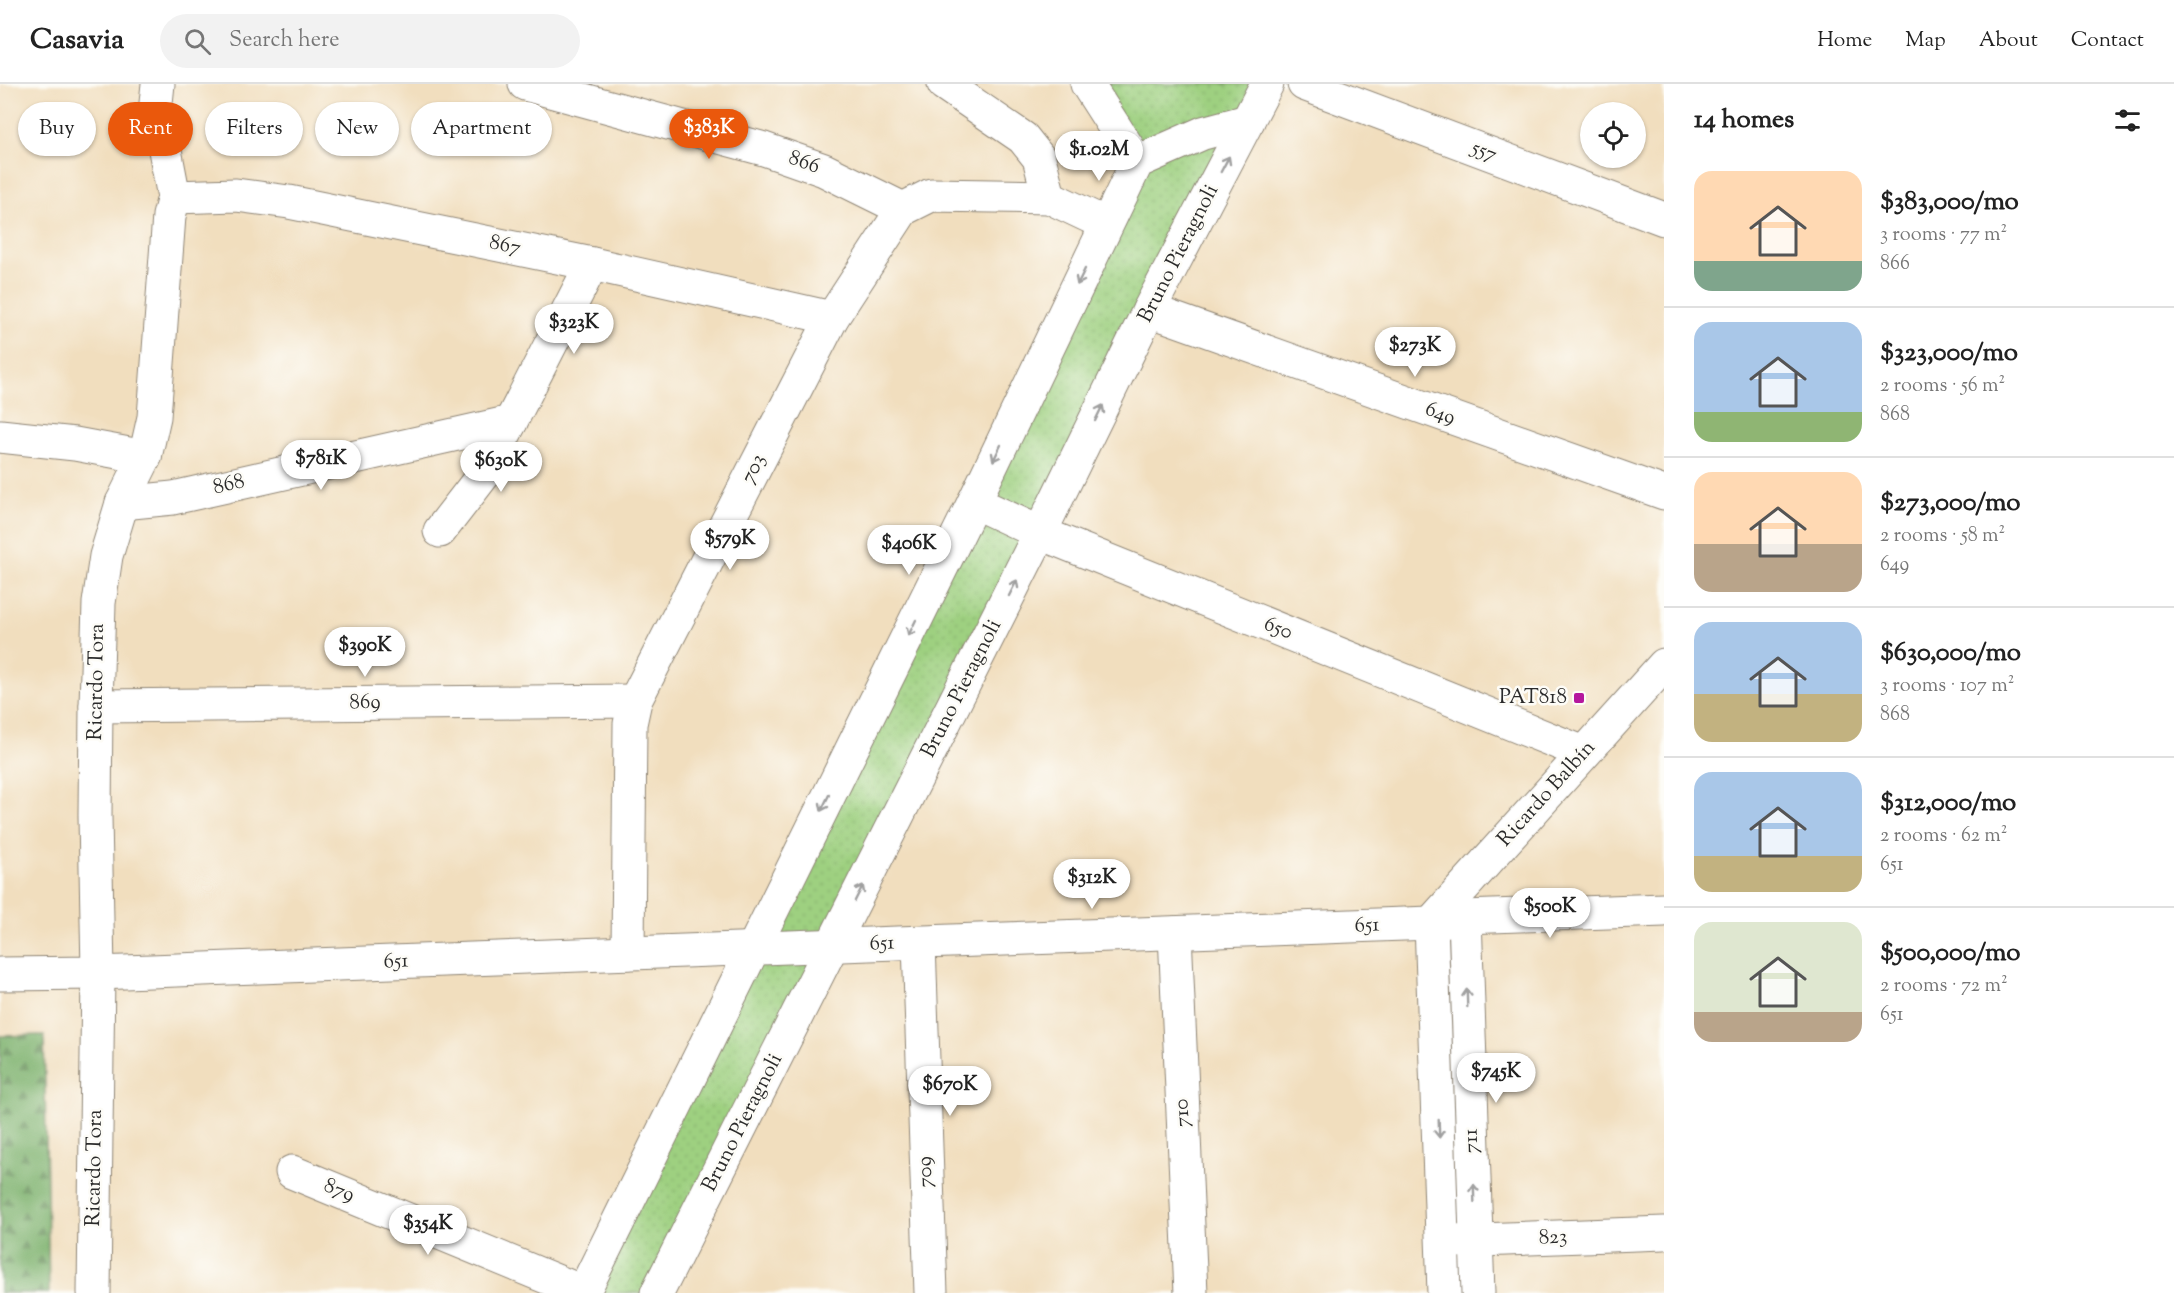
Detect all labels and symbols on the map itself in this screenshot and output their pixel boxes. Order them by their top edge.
pin: $383K [667,109,751,160]
pin: $1.02M [1050,131,1148,182]
street label: 557 [1466,133,1502,171]
street label: 866 [784,144,824,182]
one-way arrow [1219,156,1231,173]
street label: Bruno Pieragnoli [1131,180,1227,328]
street label: 867 [486,228,524,264]
one-way arrow [1075,268,1087,286]
pin: $323K [532,304,616,355]
pin: $273K [1373,327,1457,378]
street label: 649 [1420,395,1460,433]
one-way arrow [1093,404,1105,422]
pin: $781K [279,440,363,491]
pin: $630K [459,442,543,493]
one-way arrow [991,444,1003,462]
street label: 703 [734,449,774,489]
street label: 868 [210,467,248,503]
pin: $579K [688,520,772,571]
pin: $406K [867,525,951,576]
one-way arrow [1007,579,1019,597]
street label: 650 [1259,610,1297,648]
street label: Bruno Pieragnoli [914,615,1010,763]
one-way arrow [905,619,917,637]
street label: Ricardo Tora [81,623,113,741]
pin: $390K [323,627,407,678]
place label: PAT818 [1499,683,1567,713]
street label: 869 [349,688,381,718]
marker: PAT818 [1572,691,1586,705]
street label: Ricardo Balbín [1491,734,1603,854]
one-way arrow [819,794,831,812]
pin: $312K [1050,859,1134,910]
one-way arrow [854,885,866,903]
pin: $500K [1508,888,1592,939]
street label: 651 [1354,911,1380,941]
street label: 651 [869,929,895,959]
street label: 651 [383,947,409,977]
one-way arrow [1462,988,1473,1008]
street label: Bruno Pieragnoli [695,1049,791,1197]
pin: $745K [1454,1053,1538,1104]
pin: $670K [908,1066,992,1117]
street label: 710 [1167,1098,1199,1128]
street label: Ricardo Tora [79,1109,111,1227]
one-way arrow [1433,1118,1444,1138]
street label: 711 [1457,1128,1487,1154]
street label: 709 [910,1156,942,1188]
street label: 879 [319,1171,359,1211]
one-way arrow [1468,1183,1479,1203]
pin: $354K [386,1205,470,1256]
street label: 823 [1538,1223,1568,1253]

